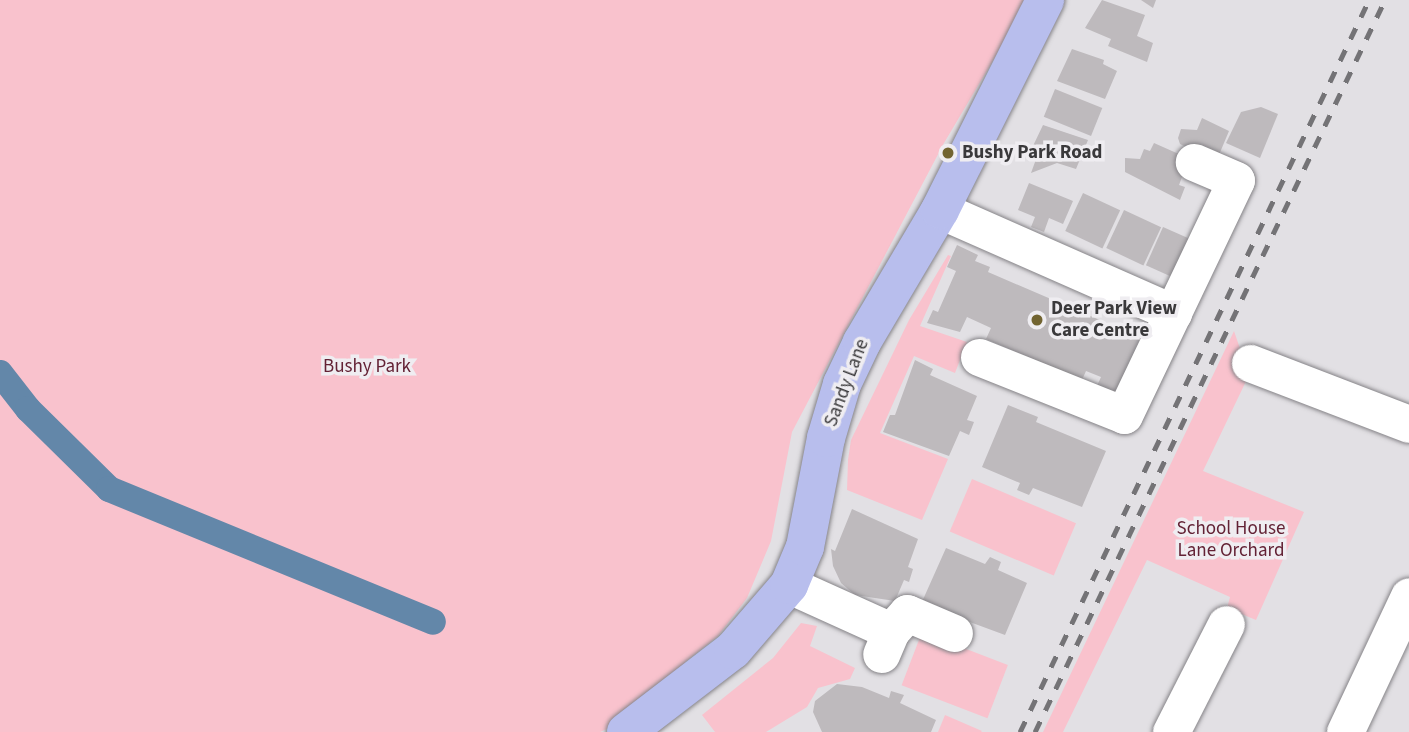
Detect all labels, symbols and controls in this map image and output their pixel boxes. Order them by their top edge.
place label: Bushy Park Road [962,142,1102,164]
marker: Bushy Park Road [940,145,956,161]
place label: Deer Park View Care Centre [1051,298,1177,342]
marker: Deer Park View Care Centre [1029,312,1045,328]
street label: Sandy Lane [820,336,874,430]
park label: Bushy Park [323,356,411,378]
park label: School House Lane Orchard [1177,518,1285,562]

